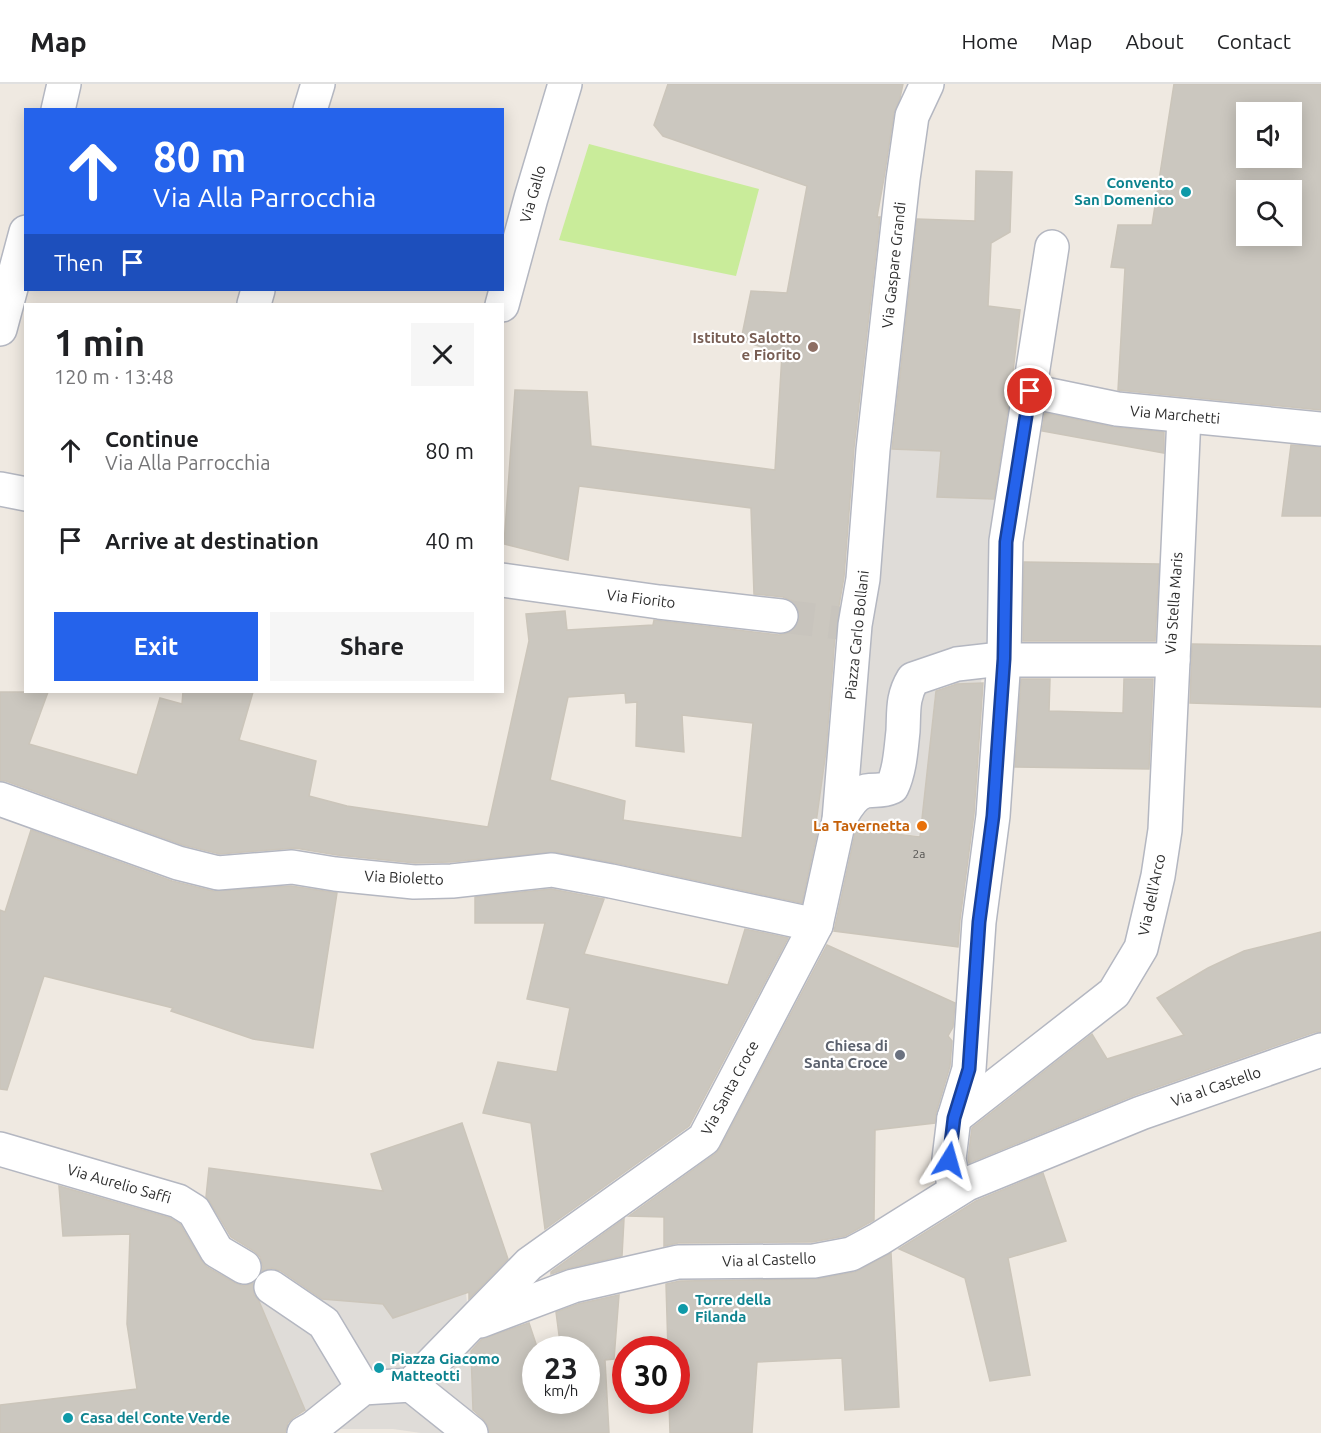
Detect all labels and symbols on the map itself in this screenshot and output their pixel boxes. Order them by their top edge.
street label: Via Gallo [516,163,549,225]
place label: Convento San Domenico [1074,174,1174,208]
marker: Convento San Domenico [1179,185,1193,199]
street label: Via Gaspare Grandi [878,201,909,329]
place label: Istituto Salotto e Fiorito [693,329,801,363]
marker: Istituto Salotto e Fiorito [806,340,820,354]
pin [1004,365,1055,416]
street label: Via Marchetti [1129,402,1221,427]
street label: Via Stella Maris [1161,551,1186,655]
street label: Piazza Carlo Bollani [841,569,872,701]
street label: Via Fiorito [606,586,676,611]
place label: La Tavernetta [813,817,910,834]
marker: La Tavernetta [915,819,929,833]
house number: 2a [913,847,925,860]
street label: Via dell'Arco [1135,852,1169,937]
street label: Via Bioletto [364,867,444,888]
place label: Chiesa di Santa Croce [804,1037,888,1071]
street label: Via Santa Croce [697,1038,762,1138]
marker: Chiesa di Santa Croce [893,1048,907,1062]
street label: Via al Castello [1169,1063,1263,1110]
position arrow [917,1128,981,1192]
street label: Via Aurelio Saffi [65,1161,173,1207]
street label: Via al Castello [722,1249,816,1270]
place label: Torre della Filanda [695,1291,771,1325]
marker: Torre della Filanda [676,1302,690,1316]
speed limit sign: 30 [612,1336,690,1414]
place label: Piazza Giacomo Matteotti [391,1350,500,1384]
marker: Piazza Giacomo Matteotti [372,1361,386,1375]
place label: Casa del Conte Verde [80,1409,230,1426]
marker: Casa del Conte Verde [61,1411,75,1425]

